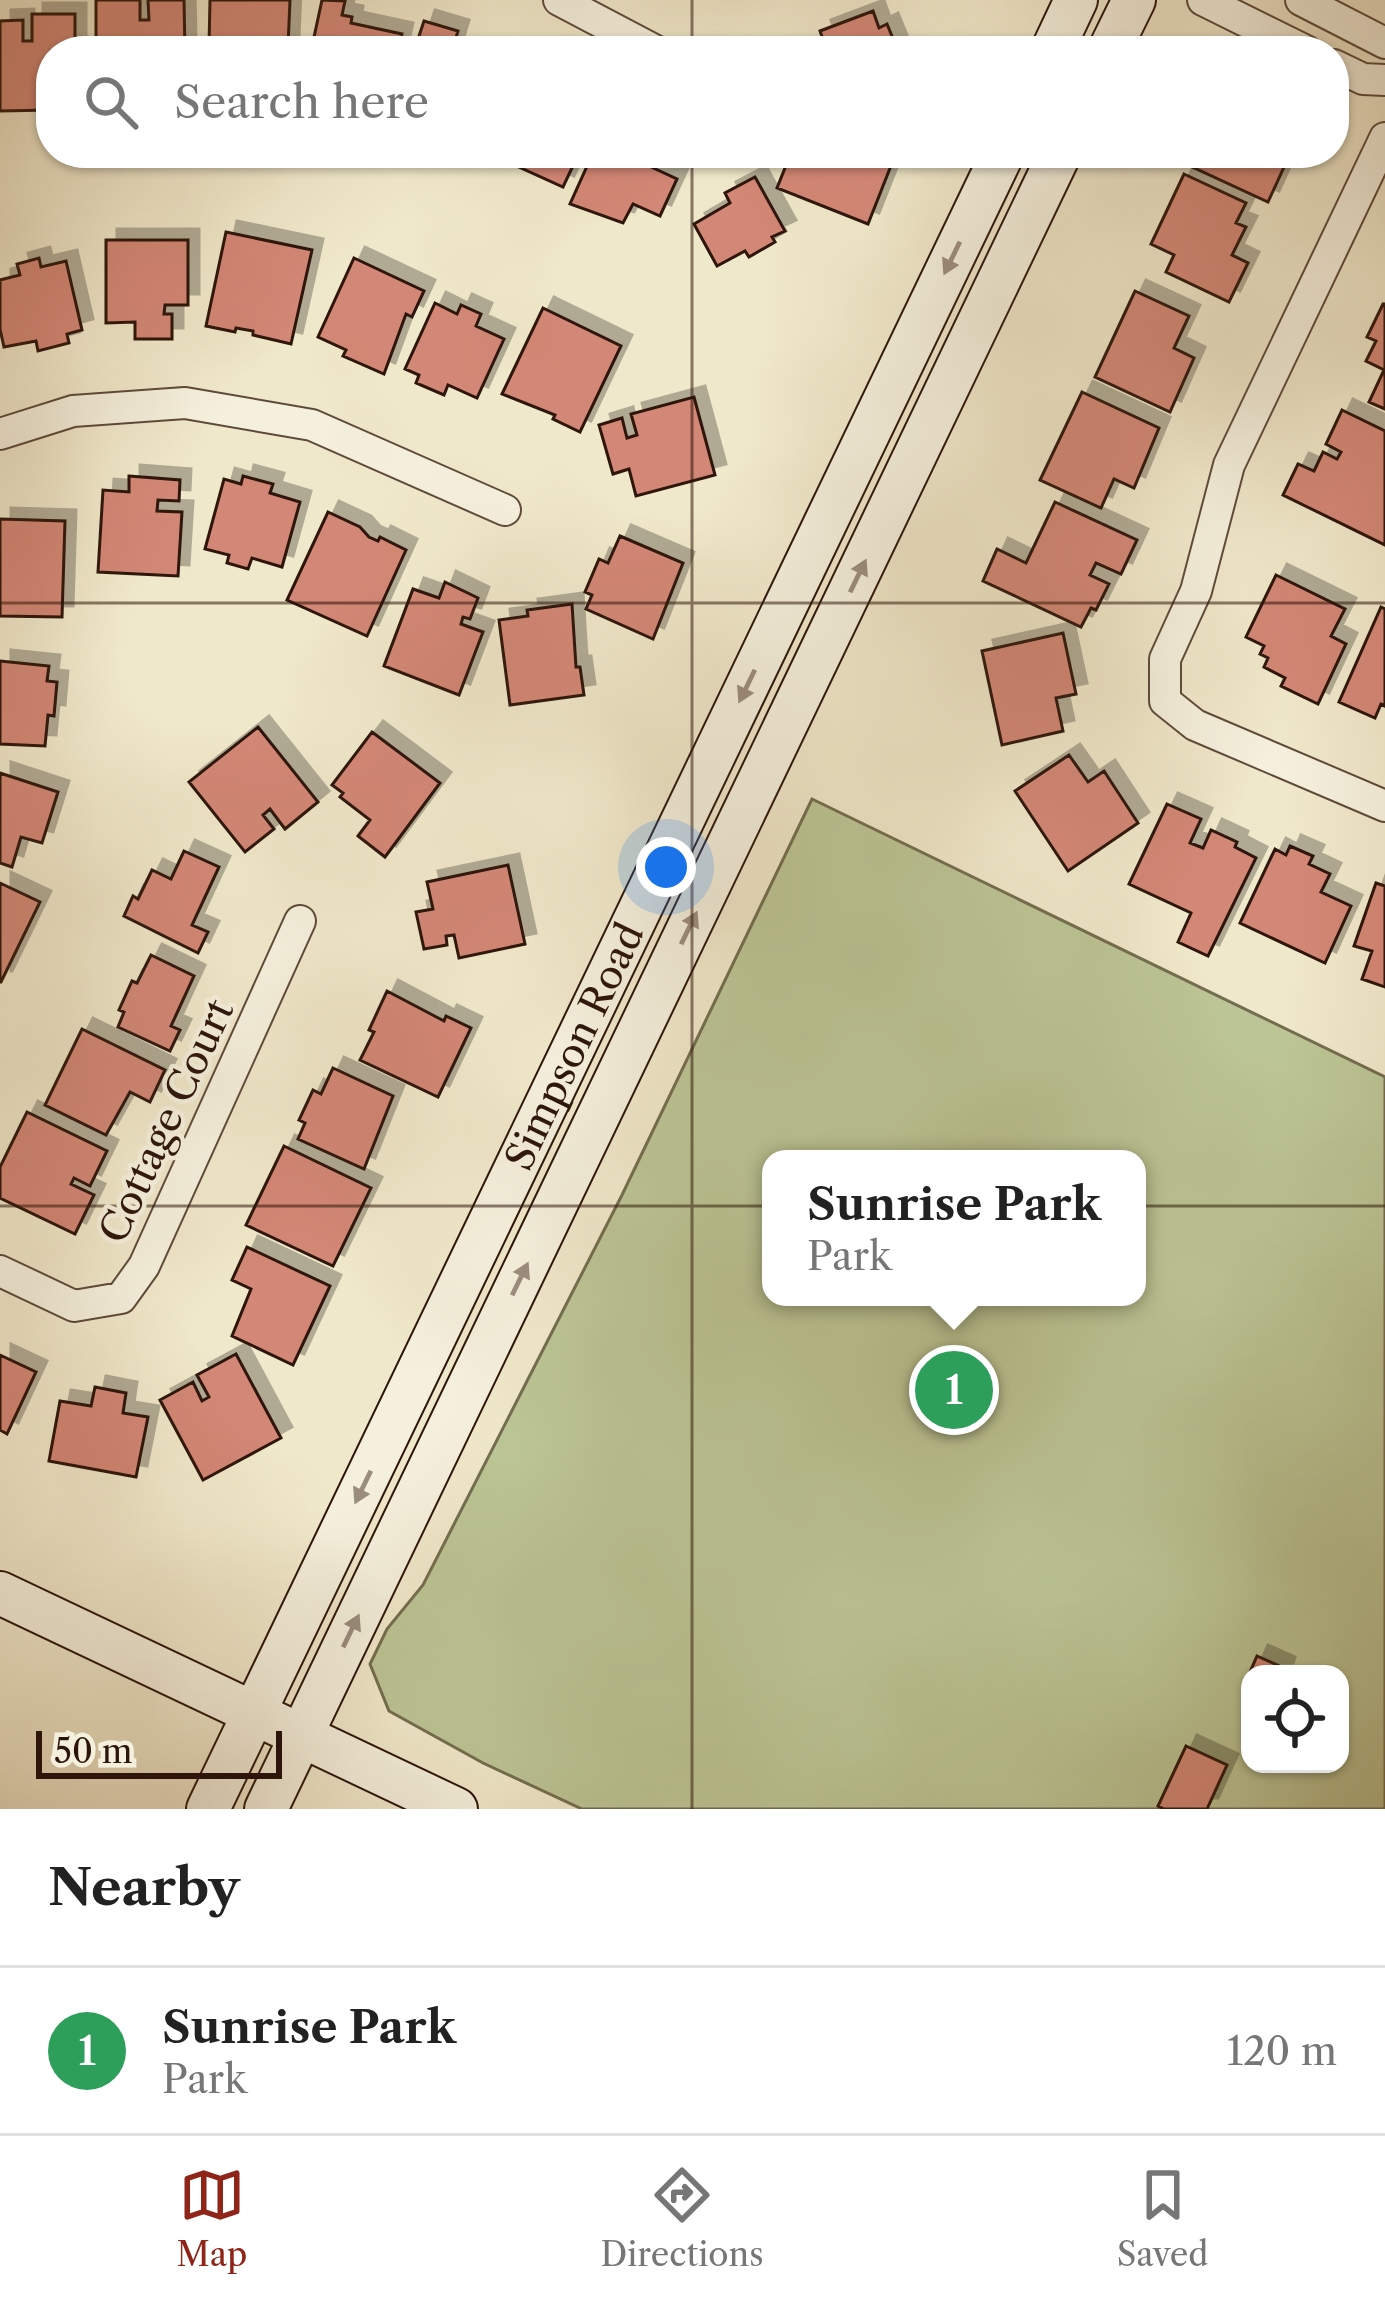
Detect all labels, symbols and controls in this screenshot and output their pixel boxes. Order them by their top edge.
search box [36,36,1349,168]
icon: search [78,69,144,135]
text: Search here [174,74,429,130]
one-way arrow [942,241,962,276]
one-way arrow [848,558,868,593]
one-way arrow [737,669,757,704]
your location [636,837,696,897]
one-way arrow [679,910,699,945]
street label: Simpson Road [495,915,654,1177]
street label: Cottage Court [89,992,243,1250]
popup [762,1150,1146,1306]
text: Sunrise Park [807,1176,1101,1232]
text: Park [807,1232,892,1280]
one-way arrow [510,1261,530,1296]
pin: 1 [915,1345,993,1435]
one-way arrow [353,1470,373,1505]
one-way arrow [341,1613,361,1648]
map controls [1241,1665,1349,1773]
button: locate [1241,1665,1349,1773]
scale bar [36,1725,282,1778]
text: 50 m [54,1731,132,1772]
text: Nearby [48,1856,240,1918]
text: Sunrise Park [162,1999,456,2055]
text: 1 [78,2027,96,2075]
text: 120 m [1227,2027,1337,2075]
text: Park [162,2055,247,2103]
tab: Map [177,2162,247,2275]
tab: Directions [601,2162,764,2275]
tab: Saved [1117,2162,1208,2275]

